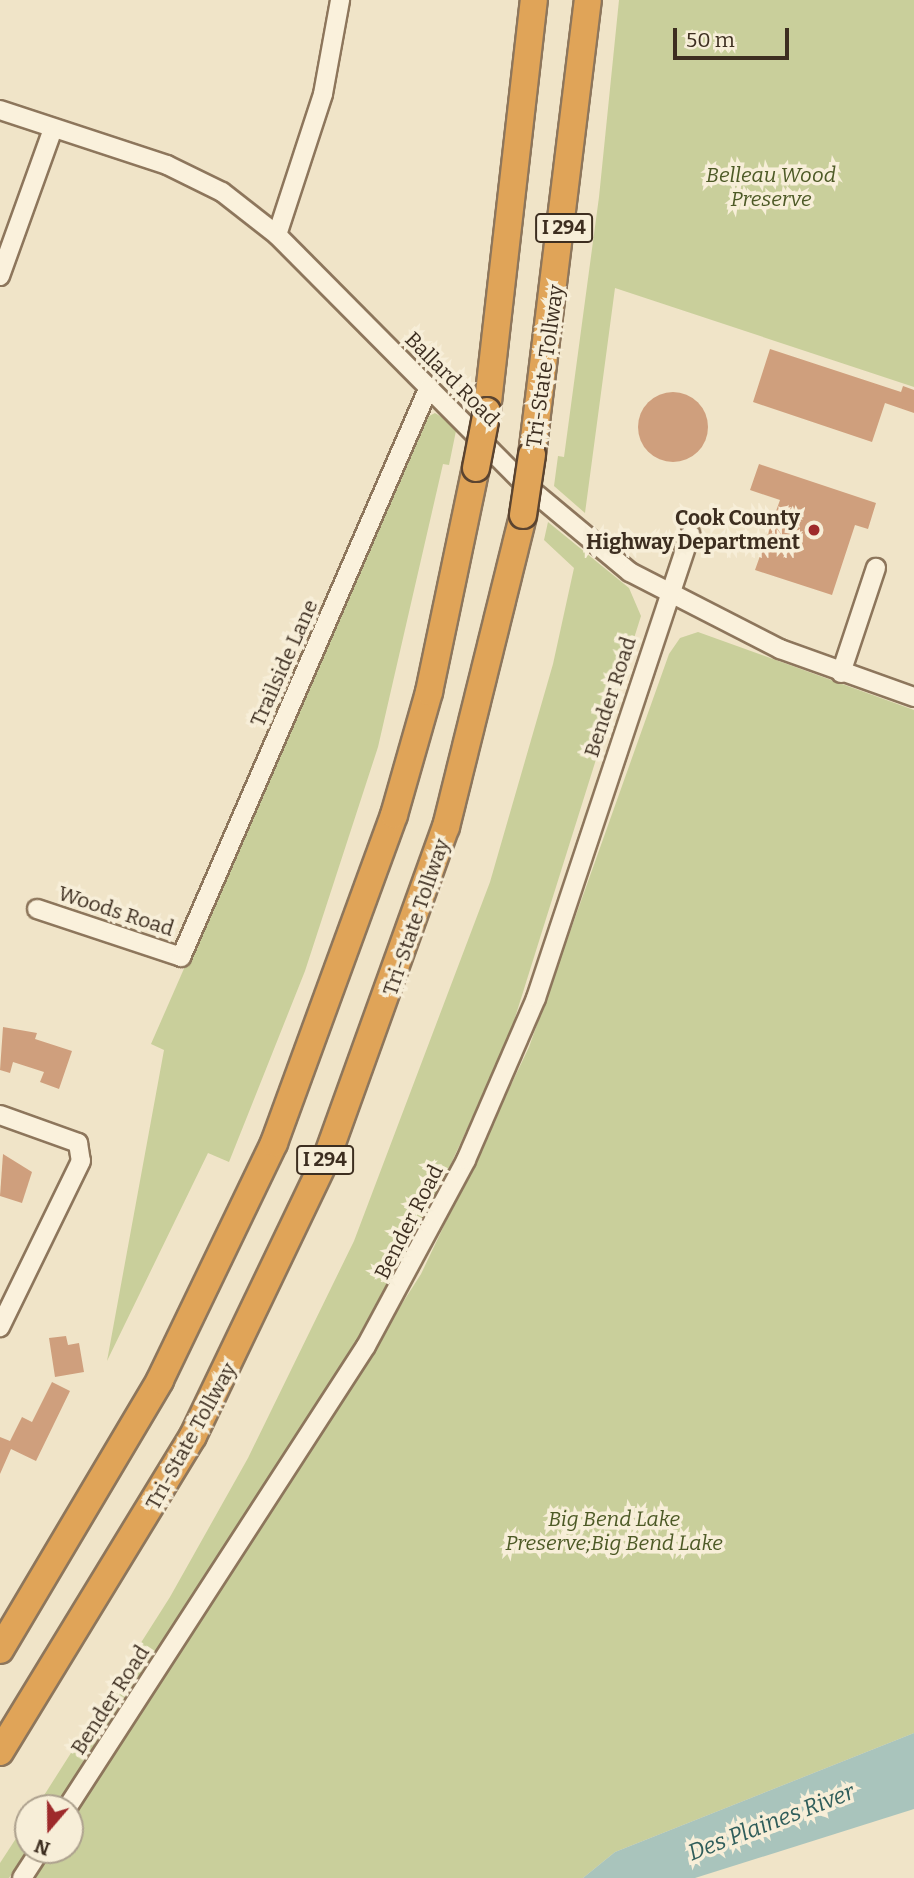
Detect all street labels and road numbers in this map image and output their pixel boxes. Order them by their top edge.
road number: I 294 [534,212,594,244]
street label: Tri-State Tollway [521,283,569,449]
street label: Ballard Road [400,327,504,431]
street label: Trailside Lane [245,596,323,730]
street label: Bender Road [579,634,641,760]
street label: Tri-State Tollway [377,835,455,999]
street label: Woods Road [55,880,177,942]
road number: I 294 [295,1144,355,1176]
street label: Bender Road [369,1161,449,1283]
street label: Tri-State Tollway [140,1358,242,1514]
street label: Bender Road [65,1641,155,1759]

